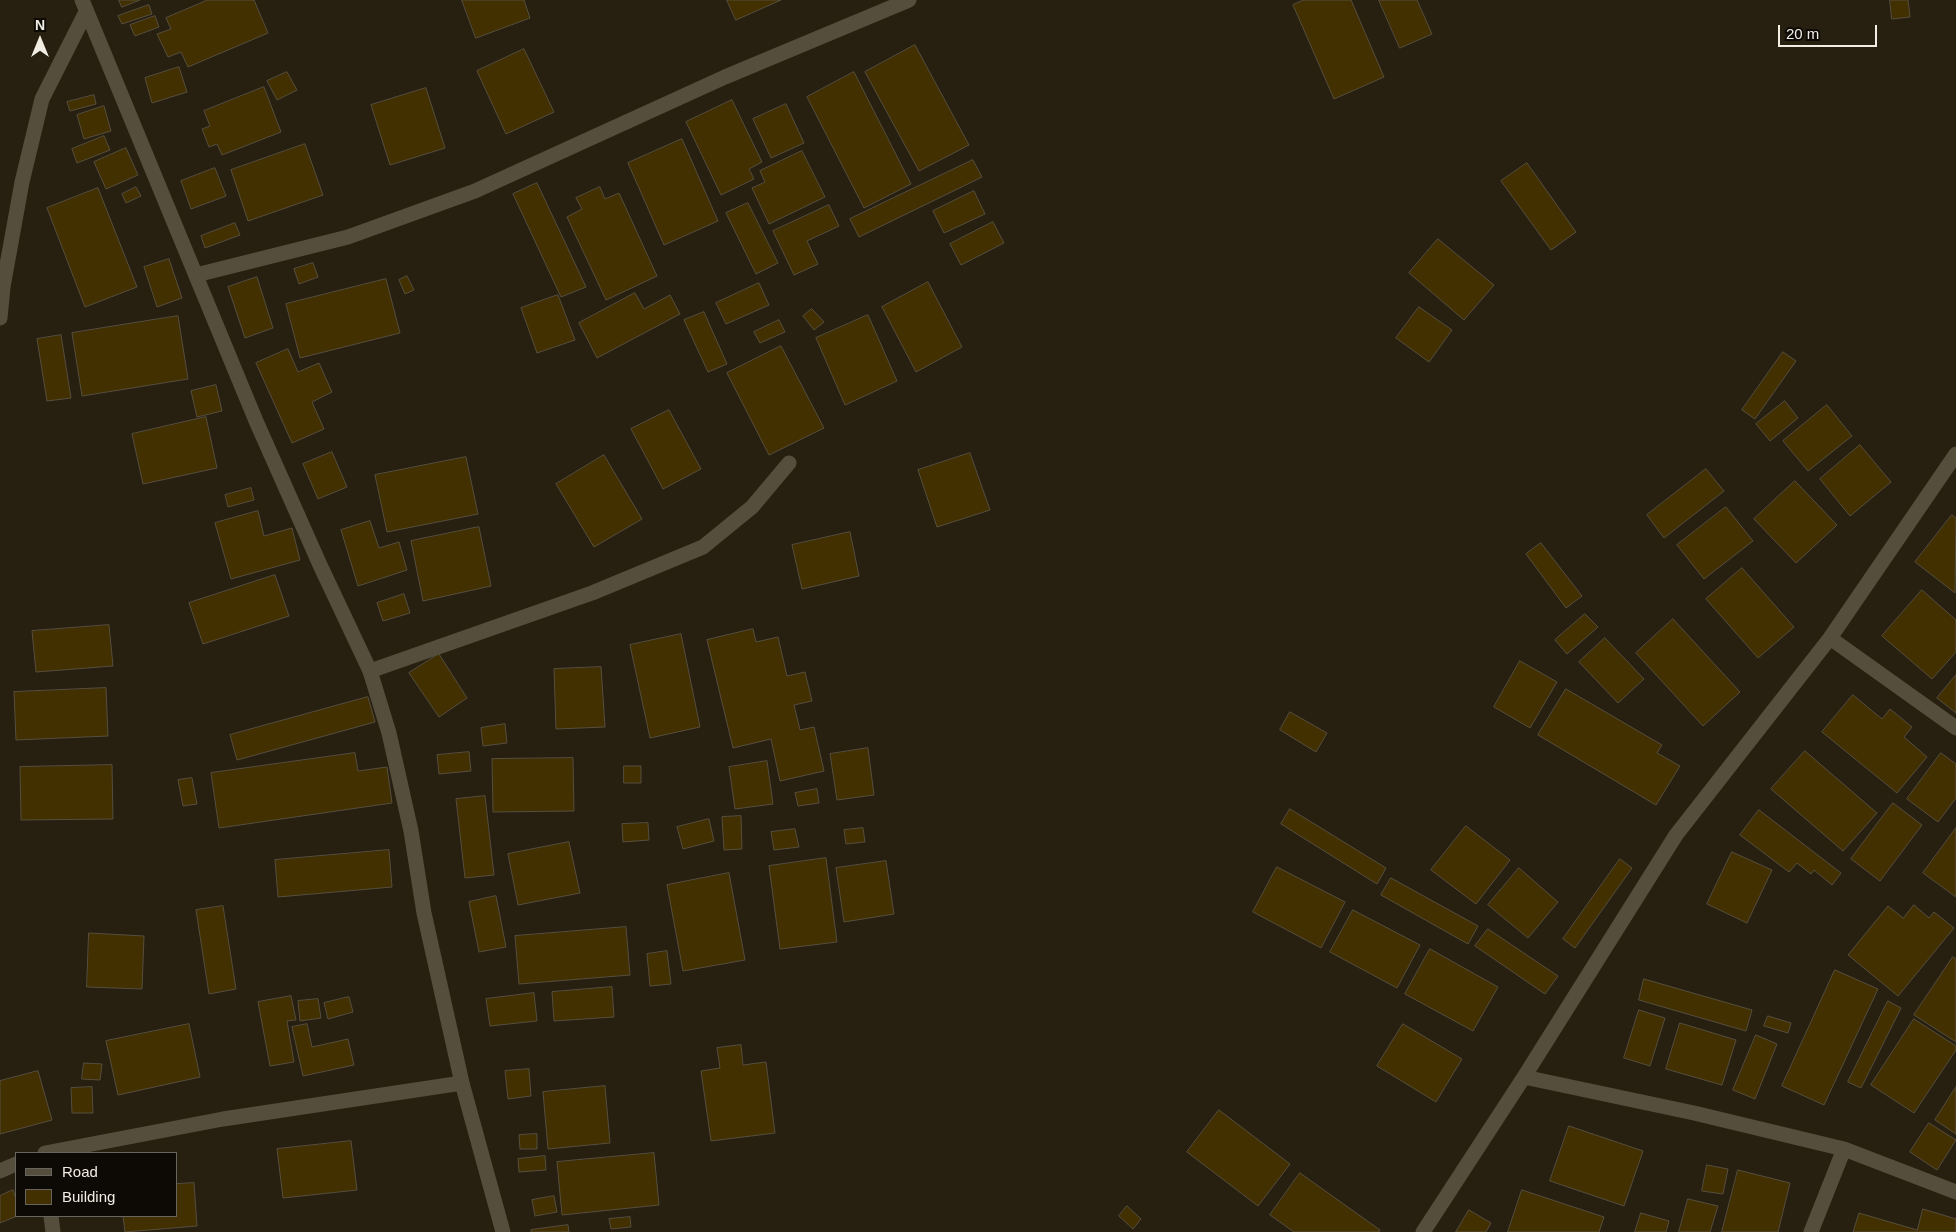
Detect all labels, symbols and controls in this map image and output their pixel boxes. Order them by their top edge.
north arrow [15,15,65,65]
scale bar [1781,15,1880,47]
text: N [35,17,45,33]
text: 20 m [1786,25,1819,42]
legend [15,1152,178,1217]
text: Road [62,1163,98,1180]
text: Building [62,1188,115,1205]

